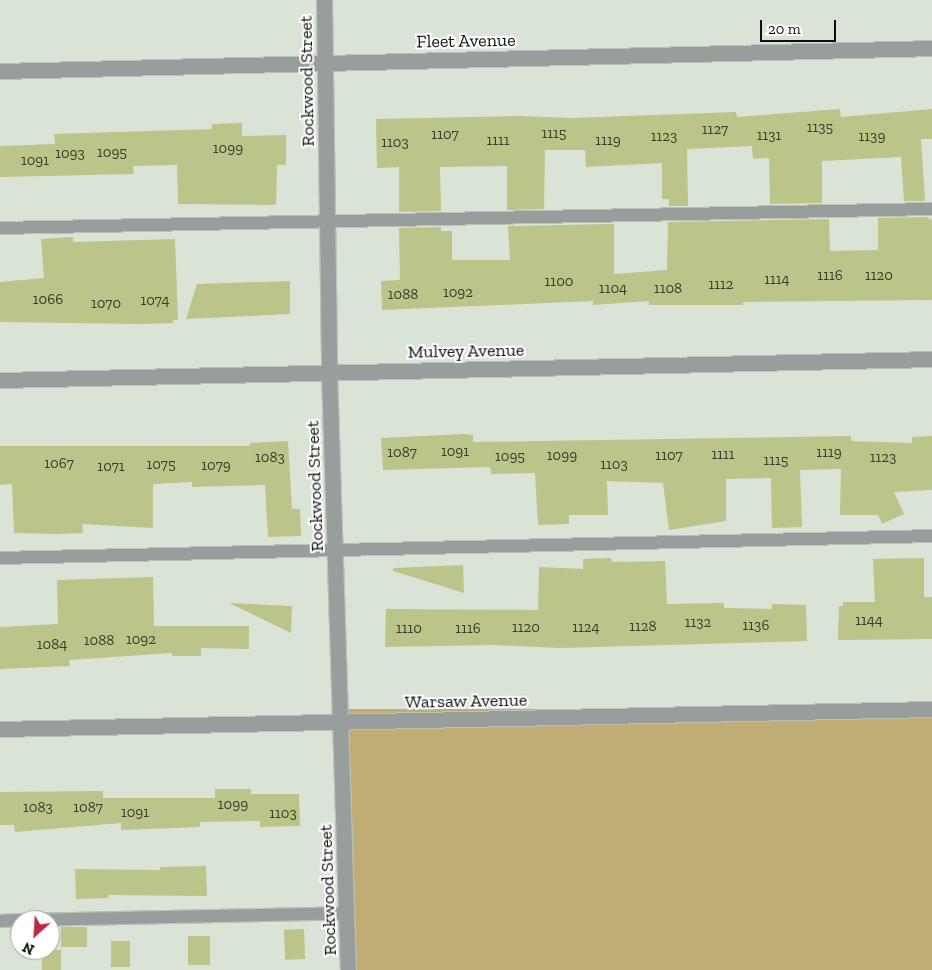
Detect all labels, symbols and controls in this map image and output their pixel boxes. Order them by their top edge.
scale bar [762,10,838,42]
street label: Rockwood Street [295,15,319,147]
text: 20 m [768,20,801,38]
street label: Fleet Avenue [416,29,516,53]
house number: 1135 [807,119,833,137]
house number: 1127 [702,121,728,139]
house number: 1115 [541,125,567,143]
house number: 1107 [431,126,459,144]
house number: 1131 [757,127,781,145]
house number: 1123 [651,128,677,146]
house number: 1139 [859,128,885,146]
house number: 1111 [486,132,510,150]
house number: 1119 [595,132,621,150]
house number: 1103 [381,134,409,152]
house number: 1099 [213,140,243,158]
house number: 1095 [97,144,127,162]
house number: 1093 [55,145,85,163]
house number: 1091 [21,152,49,170]
house number: 1116 [817,267,843,285]
house number: 1120 [865,267,893,285]
house number: 1114 [764,271,790,289]
house number: 1100 [545,273,573,291]
house number: 1112 [708,276,734,294]
house number: 1104 [599,280,627,298]
house number: 1108 [654,280,682,298]
house number: 1092 [443,284,473,302]
house number: 1088 [388,286,418,304]
house number: 1066 [33,291,63,309]
house number: 1074 [140,292,170,310]
house number: 1070 [91,295,121,313]
street label: Mulvey Avenue [407,339,525,363]
street label: Rockwood Street [302,420,328,552]
house number: 1091 [441,443,469,461]
house number: 1087 [387,444,417,462]
house number: 1119 [816,444,842,462]
house number: 1111 [711,446,735,464]
house number: 1099 [547,447,577,465]
house number: 1107 [655,447,683,465]
house number: 1095 [495,448,525,466]
house number: 1083 [255,449,285,467]
house number: 1123 [870,449,896,467]
house number: 1115 [763,452,789,470]
house number: 1067 [44,455,74,473]
house number: 1075 [146,456,176,474]
house number: 1103 [600,456,628,474]
house number: 1079 [201,457,231,475]
house number: 1071 [97,458,125,476]
house number: 1144 [855,612,883,630]
house number: 1132 [685,614,711,632]
house number: 1136 [743,617,769,635]
house number: 1128 [629,618,657,636]
house number: 1120 [512,619,540,637]
house number: 1124 [572,619,600,637]
house number: 1110 [396,620,422,638]
house number: 1116 [455,620,481,638]
house number: 1092 [126,631,156,649]
house number: 1088 [84,632,114,650]
house number: 1084 [37,636,67,654]
street label: Warsaw Avenue [404,689,528,713]
house number: 1099 [218,796,248,814]
house number: 1083 [23,799,53,817]
house number: 1087 [73,799,103,817]
house number: 1091 [121,804,149,822]
house number: 1103 [269,805,297,823]
street label: Rockwood Street [315,824,341,956]
north arrow [10,910,60,960]
text: N [20,938,37,958]

